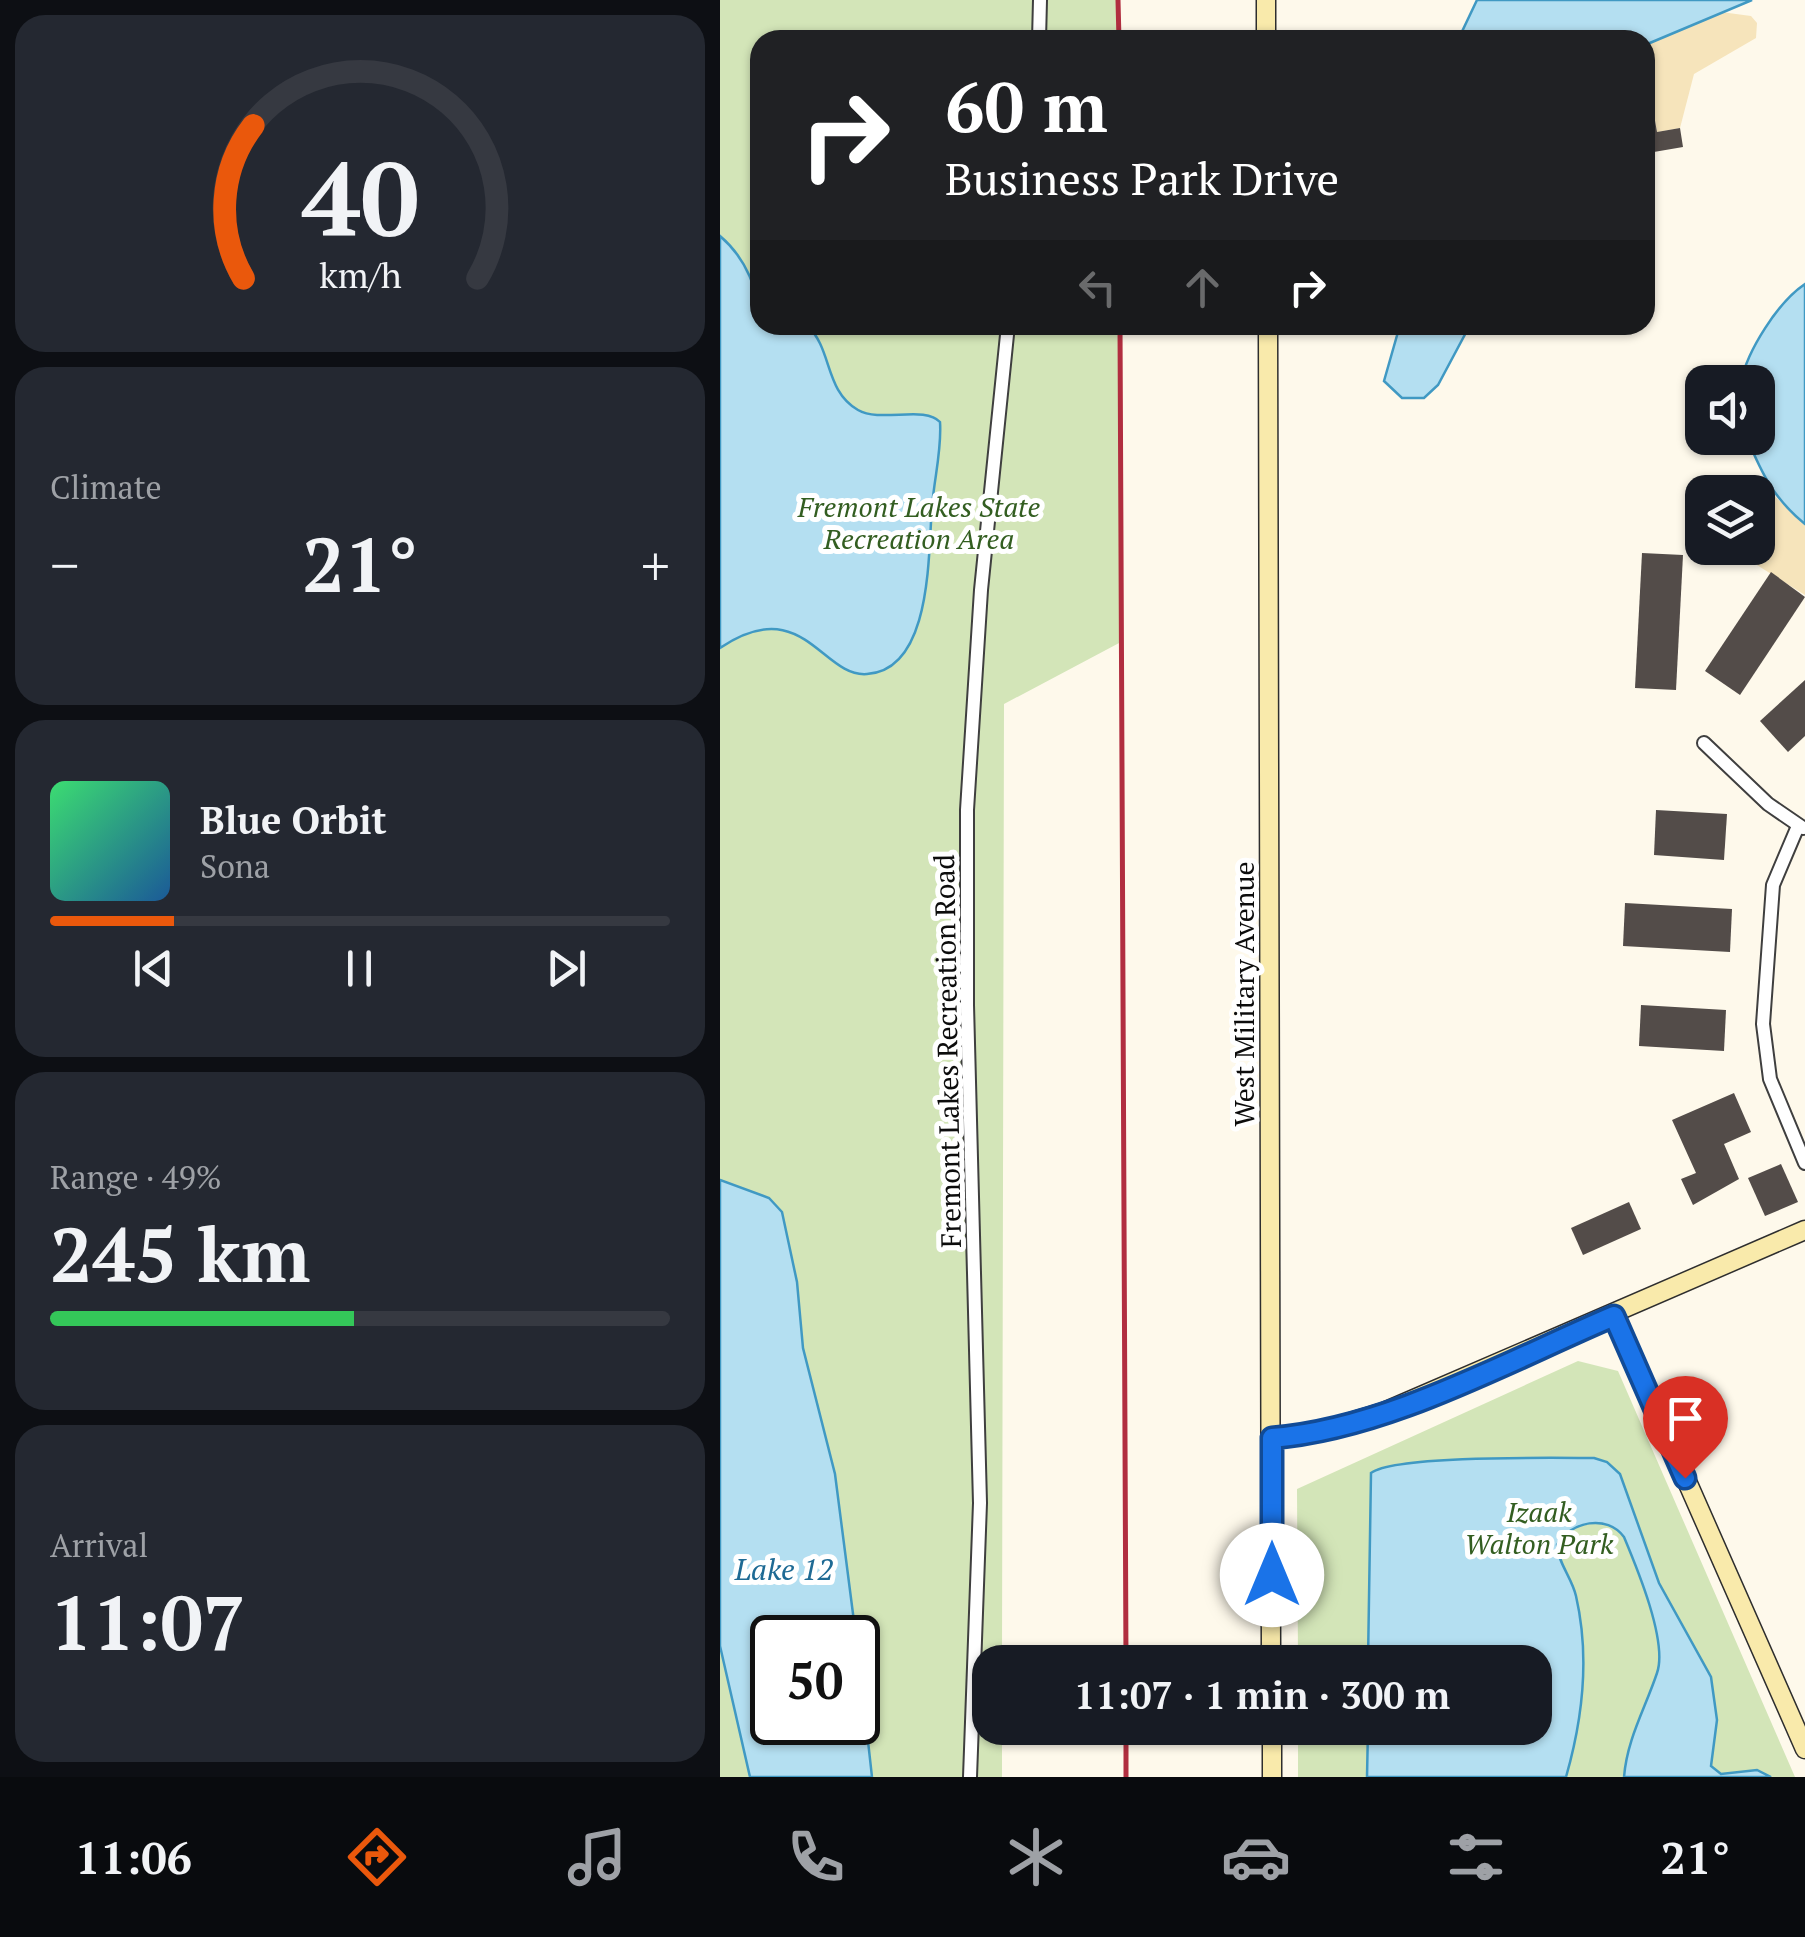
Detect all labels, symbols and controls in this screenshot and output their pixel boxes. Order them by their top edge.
text: 60 m [945,59,1108,152]
icon: right [780,70,910,200]
text: 40 [301,128,419,266]
text: Business Park Drive [945,148,1339,208]
text: km/h [319,251,401,298]
icon: left [1070,260,1125,315]
icon: ahead [1175,260,1230,315]
icon: right [1280,260,1335,315]
map controls [1685,365,1775,565]
button: sound [1685,365,1775,455]
text: Climate [50,466,162,508]
button: layers [1685,475,1775,565]
park label: Fremont Lakes State Recreation Area [797,488,1041,557]
text: 21° [302,514,418,613]
text: − [50,528,79,601]
text: + [641,528,670,601]
text: Blue Orbit [200,795,387,845]
text: Sona [200,845,270,887]
street label: Fremont Lakes Recreation Road [925,854,969,1248]
street label: West Military Avenue [1225,861,1262,1127]
icon: previous [126,941,181,996]
icon: pause [332,941,387,996]
icon: next [539,941,594,996]
text: Range · 49% [50,1156,222,1198]
text: 245 km [50,1204,310,1303]
pin [1643,1376,1728,1479]
icon: arrive [1658,1391,1713,1446]
park label: Izaak Walton Park [1465,1493,1614,1562]
position arrow [1220,1523,1324,1627]
text: Arrival [50,1524,148,1566]
water label: Lake 12 [734,1549,834,1589]
text: 11:07 [50,1572,245,1671]
speed limit sign: 50 [750,1615,880,1745]
text: 11:07 · 1 min · 300 m [1074,1670,1450,1720]
icon: directions [342,1822,412,1892]
icon: music [562,1822,632,1892]
icon: phone [781,1822,851,1892]
icon: climate [1001,1822,1071,1892]
icon: car [1221,1822,1291,1892]
icon: filters [1441,1822,1511,1892]
text: 11:06 [75,1827,192,1887]
text: 21° [1661,1827,1730,1887]

